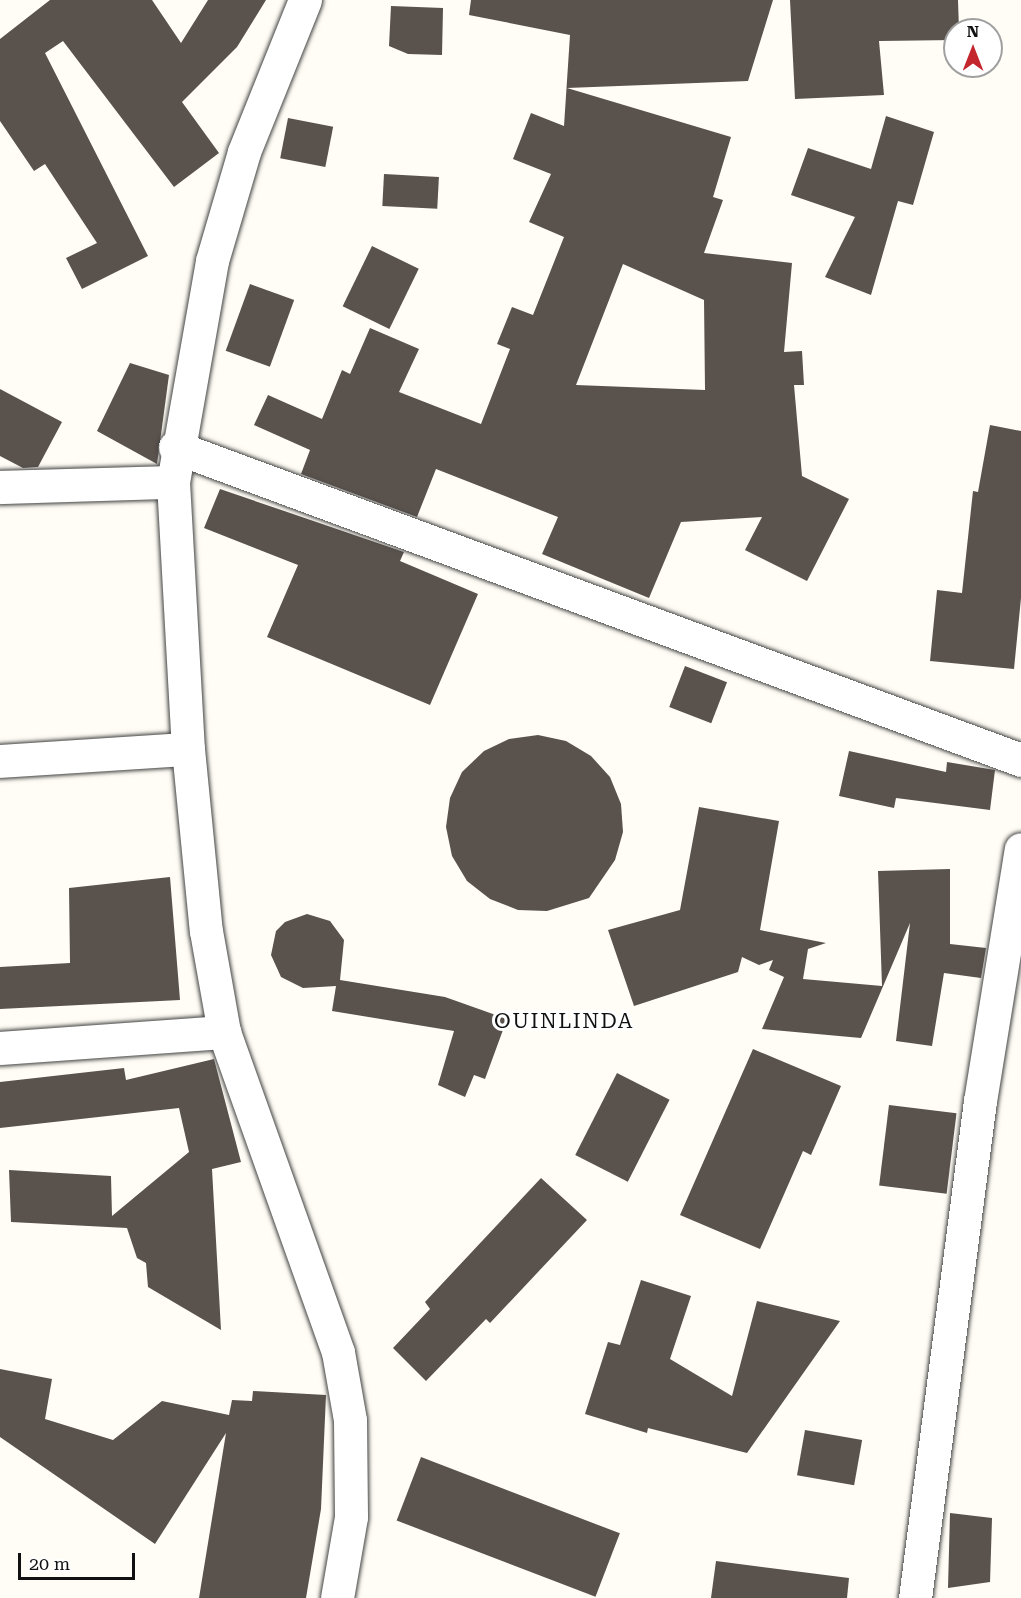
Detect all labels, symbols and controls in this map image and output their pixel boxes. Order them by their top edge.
north arrow [943,18,1003,78]
text: N [967,22,979,41]
district label: OUINLINDA [494,1008,634,1034]
scale bar [21,1541,138,1579]
text: 20 m [29,1553,70,1574]

